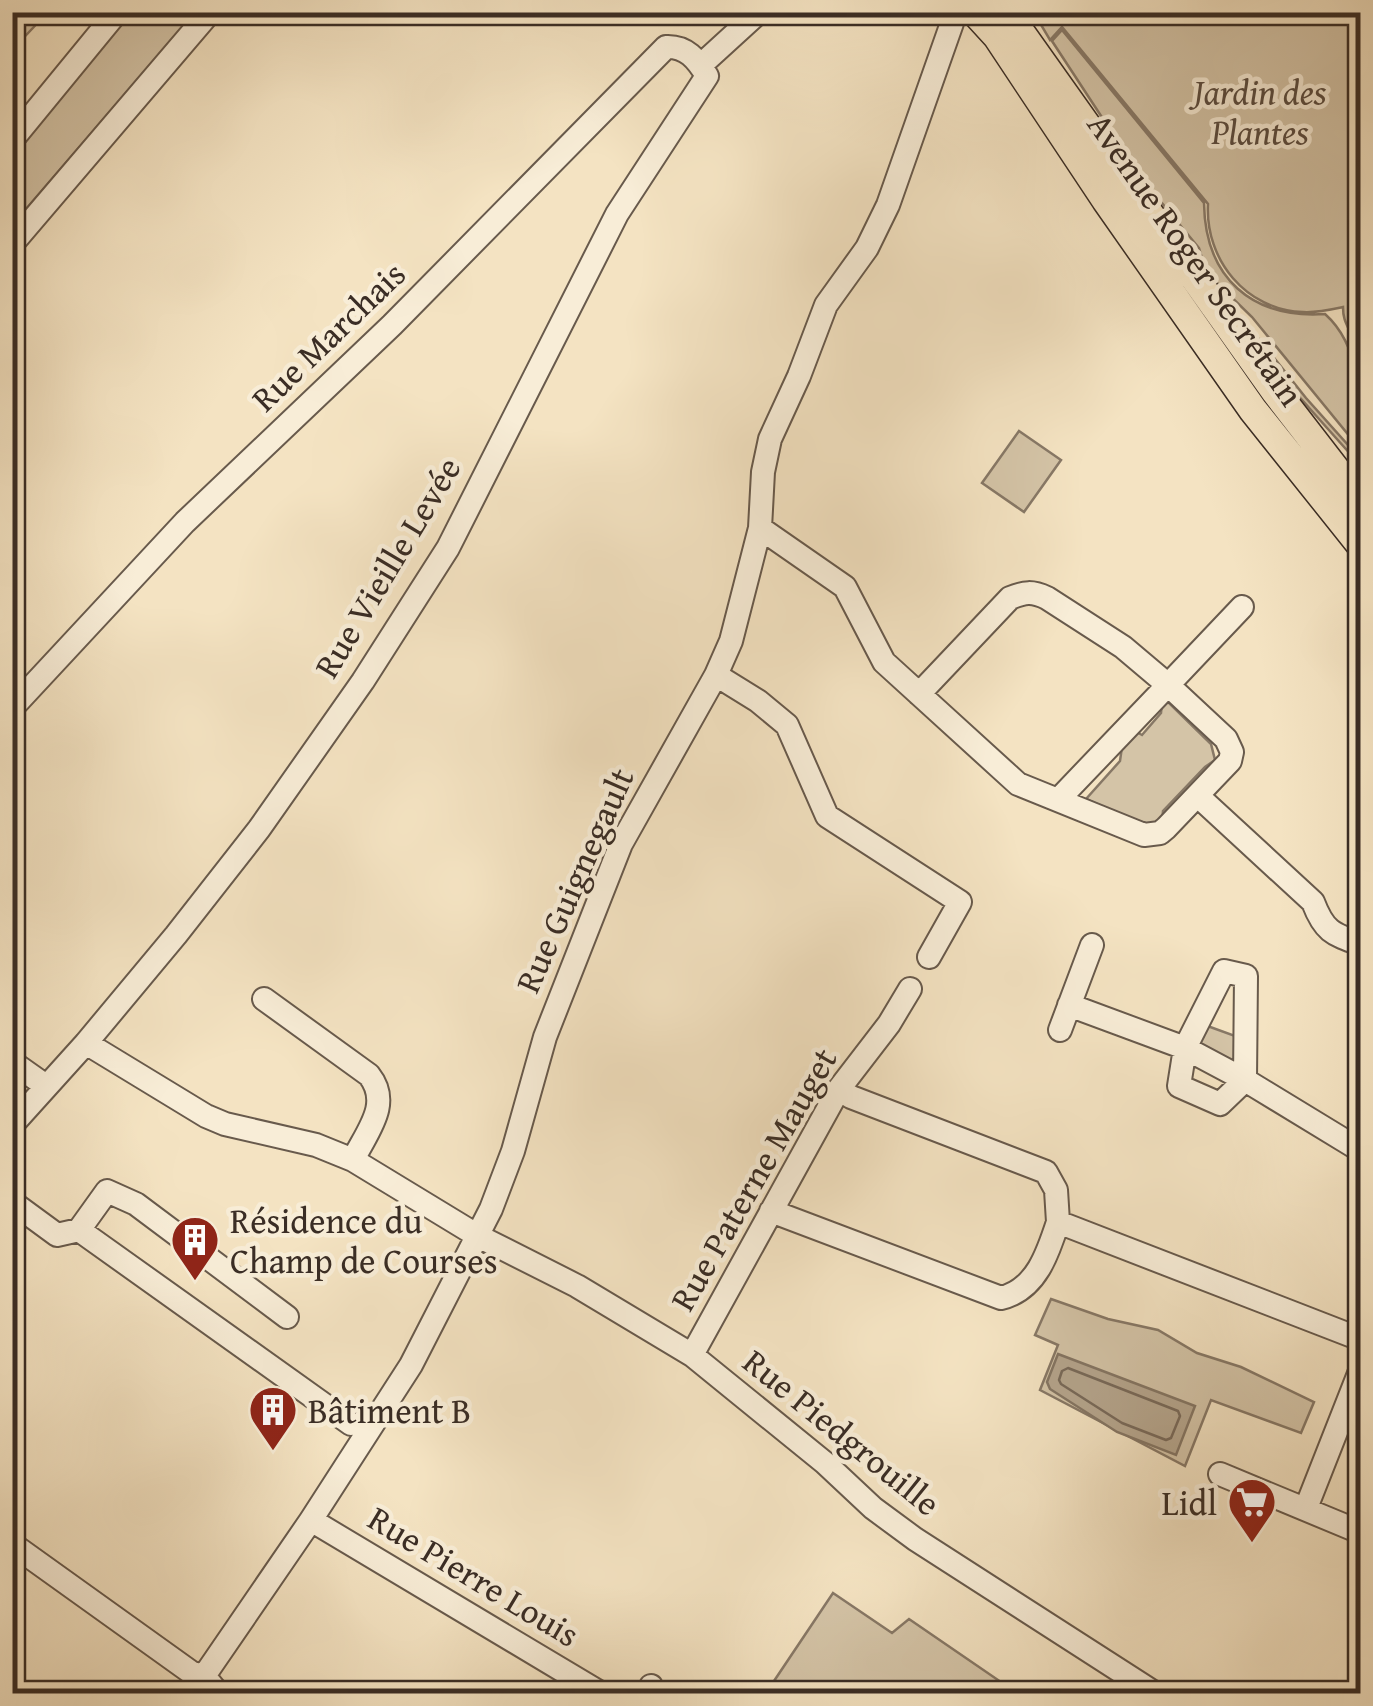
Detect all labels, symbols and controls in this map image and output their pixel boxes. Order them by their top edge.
park label: Jardin des Plantes [1189,66,1327,157]
street label: Avenue Roger Secrétain [1075,102,1317,416]
street label: Rue Marchais [239,249,417,423]
street label: Rue Vieille Levée [301,447,473,687]
street label: Rue Guignegault [502,759,646,1001]
street label: Rue Paterne Mauget [657,1038,849,1320]
place label: Résidence du Champ de Courses [230,1195,498,1286]
building icon: Résidence du Champ de Courses [169,1214,221,1282]
street label: Rue Piedgrouille [732,1336,952,1528]
building icon: Bâtiment B [247,1384,299,1452]
place label: Bâtiment B [308,1385,471,1436]
supermarket icon: Lidl [1226,1476,1278,1544]
place label: Lidl [1162,1477,1217,1528]
street label: Rue Pierre Louis [359,1493,589,1659]

